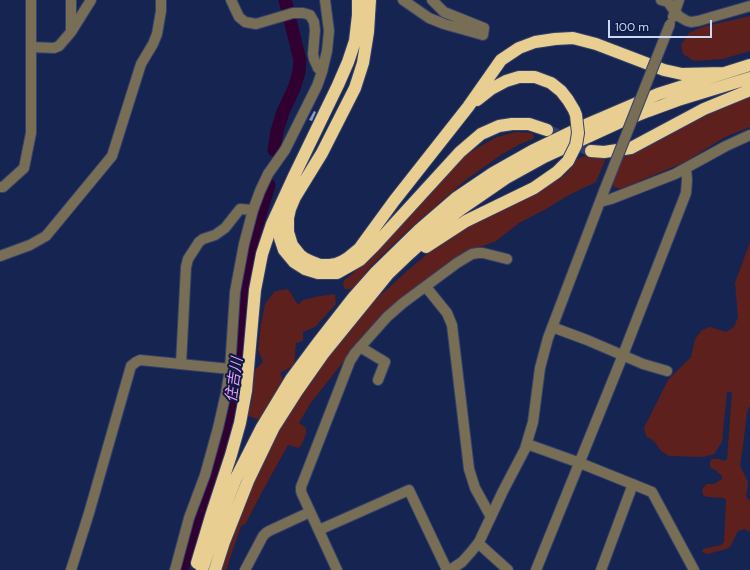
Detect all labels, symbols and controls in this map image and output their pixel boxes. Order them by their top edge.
scale bar [610,12,714,38]
text: 100 m [615,19,649,35]
water label: 住吉川 [223,356,247,404]

